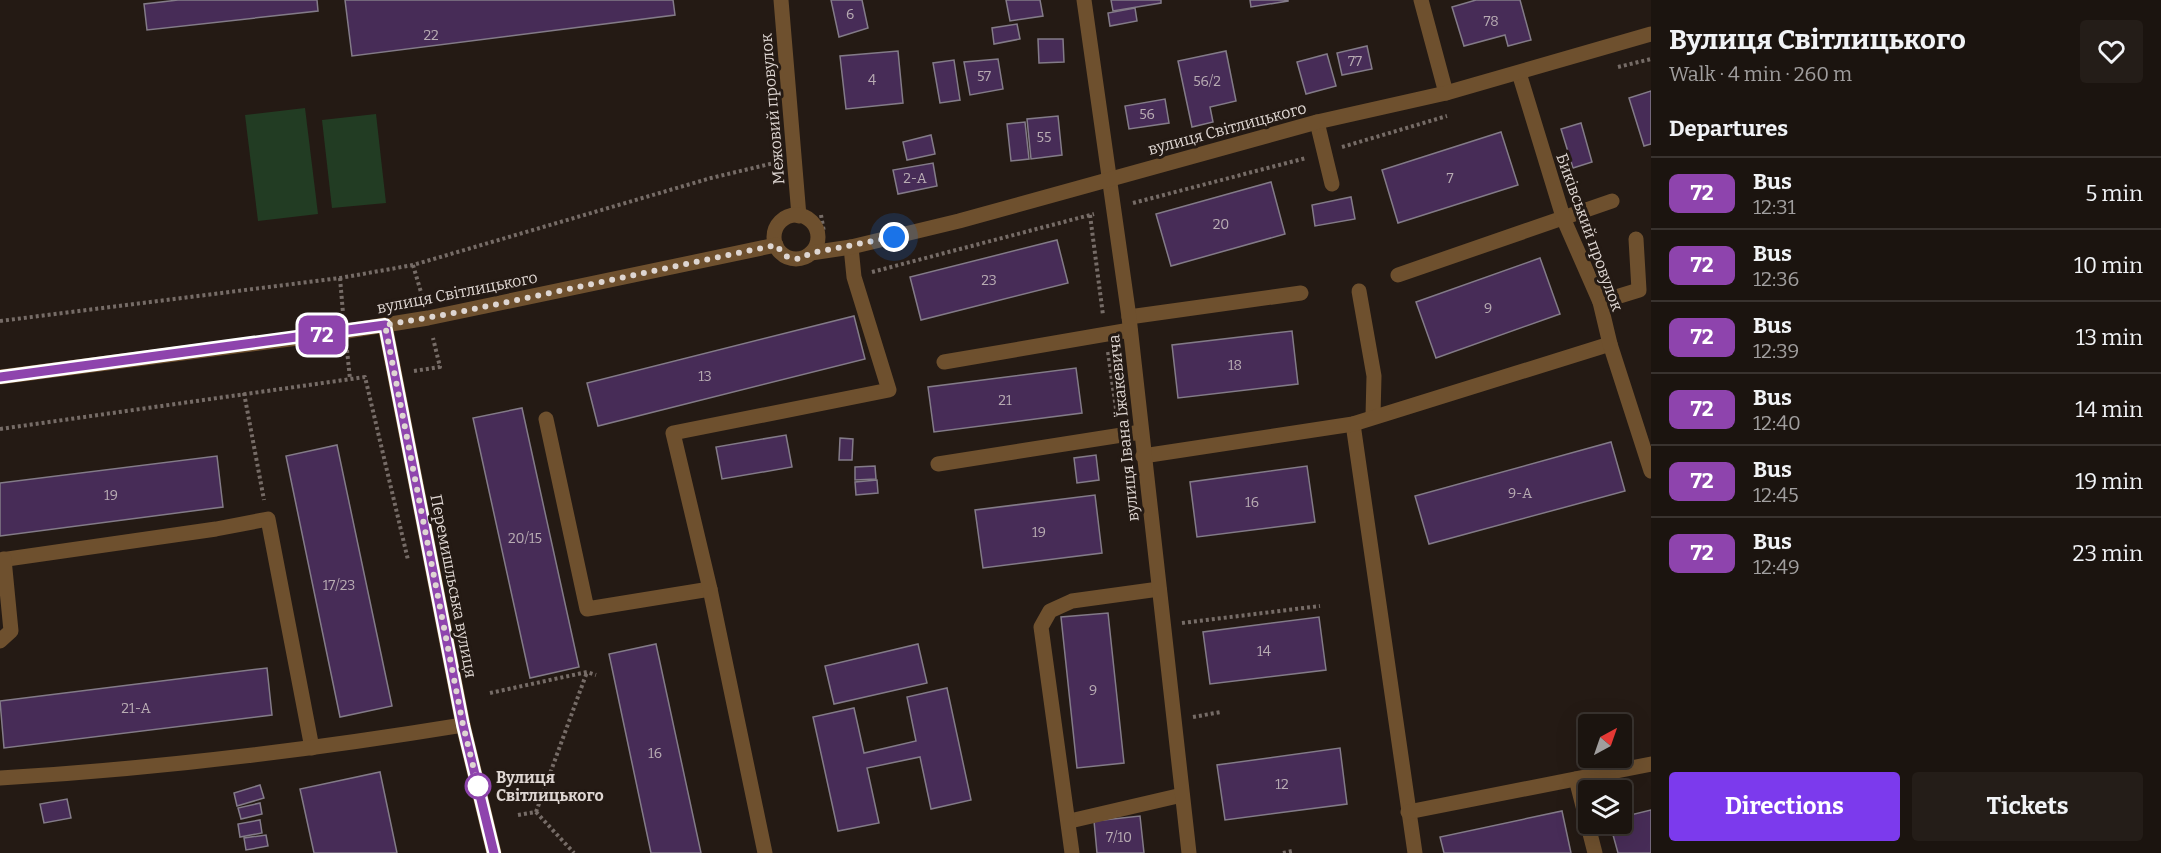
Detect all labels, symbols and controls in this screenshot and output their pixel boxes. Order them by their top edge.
house number: 6 [846,6,854,23]
house number: 78 [1483,13,1499,30]
button: heart [2080,20,2143,83]
text: Вулиця Світлицького [1669,23,1966,56]
house number: 22 [423,27,439,44]
street label: Межовий провулок [756,32,789,185]
house number: 77 [1348,53,1362,70]
text: Walk · 4 min · 260 m [1669,62,1852,86]
house number: 57 [977,68,991,85]
house number: 4 [868,72,876,89]
house number: 56/2 [1193,73,1221,90]
street label: вулиця Світлицького [1146,98,1308,159]
house number: 56 [1139,106,1155,123]
text: Departures [1669,115,1788,142]
house number: 55 [1037,129,1051,146]
street label: Биківський провулок [1552,151,1627,314]
text: Bus [1753,168,1792,195]
house number: 2-А [903,170,927,187]
house number: 7 [1446,170,1454,187]
text: 72 [1690,180,1714,206]
text: 5 min [2085,180,2143,207]
text: 12:31 [1753,195,1796,219]
house number: 20 [1213,216,1229,233]
your location [879,222,909,252]
text: Bus [1753,240,1792,267]
text: 72 [1690,252,1714,278]
text: 10 min [2074,252,2143,279]
text: 12:36 [1753,267,1799,291]
street label: вулиця Світлицького [375,268,539,317]
house number: 23 [981,272,997,289]
house number: 9 [1484,300,1492,317]
text: Bus [1753,312,1792,339]
line badge: 72 [295,316,349,354]
text: 72 [310,322,334,348]
text: 72 [1690,324,1714,350]
text: 13 min [2076,324,2143,351]
street label: вулиця Івана Їжакевича [1104,333,1143,522]
text: 12:39 [1753,339,1799,363]
house number: 18 [1228,357,1242,374]
house number: 13 [698,368,712,385]
text: Bus [1753,384,1792,411]
house number: 21 [998,392,1012,409]
text: 72 [1690,396,1714,422]
text: 14 min [2075,396,2143,423]
text: 12:40 [1753,411,1801,435]
text: Bus [1753,456,1792,483]
text: 72 [1690,468,1714,494]
text: 19 min [2075,468,2143,495]
text: 12:45 [1753,483,1799,507]
house number: 9-А [1508,485,1532,502]
house number: 19 [104,487,118,504]
street label: Перемишльська вулиця [426,493,481,680]
house number: 16 [1245,494,1259,511]
house number: 19 [1032,524,1046,541]
text: Bus [1753,528,1792,555]
house number: 20/15 [508,530,542,547]
text: 72 [1690,540,1714,566]
text: 23 min [2073,540,2143,567]
text: 12:49 [1753,555,1800,579]
house number: 17/23 [323,577,355,594]
house number: 14 [1257,643,1271,660]
house number: 9 [1089,682,1097,699]
house number: 21-А [121,700,151,717]
north arrow [1578,714,1632,768]
map controls [1578,714,1632,834]
house number: 16 [648,745,662,762]
place label: Вулиця Світлицького [496,768,604,805]
button: Directions [1669,772,1900,841]
button: Tickets [1912,772,2143,841]
marker: Вулиця Світлицького [465,773,491,799]
house number: 12 [1275,776,1289,793]
button: layers [1578,780,1632,834]
house number: 7/10 [1106,829,1132,846]

